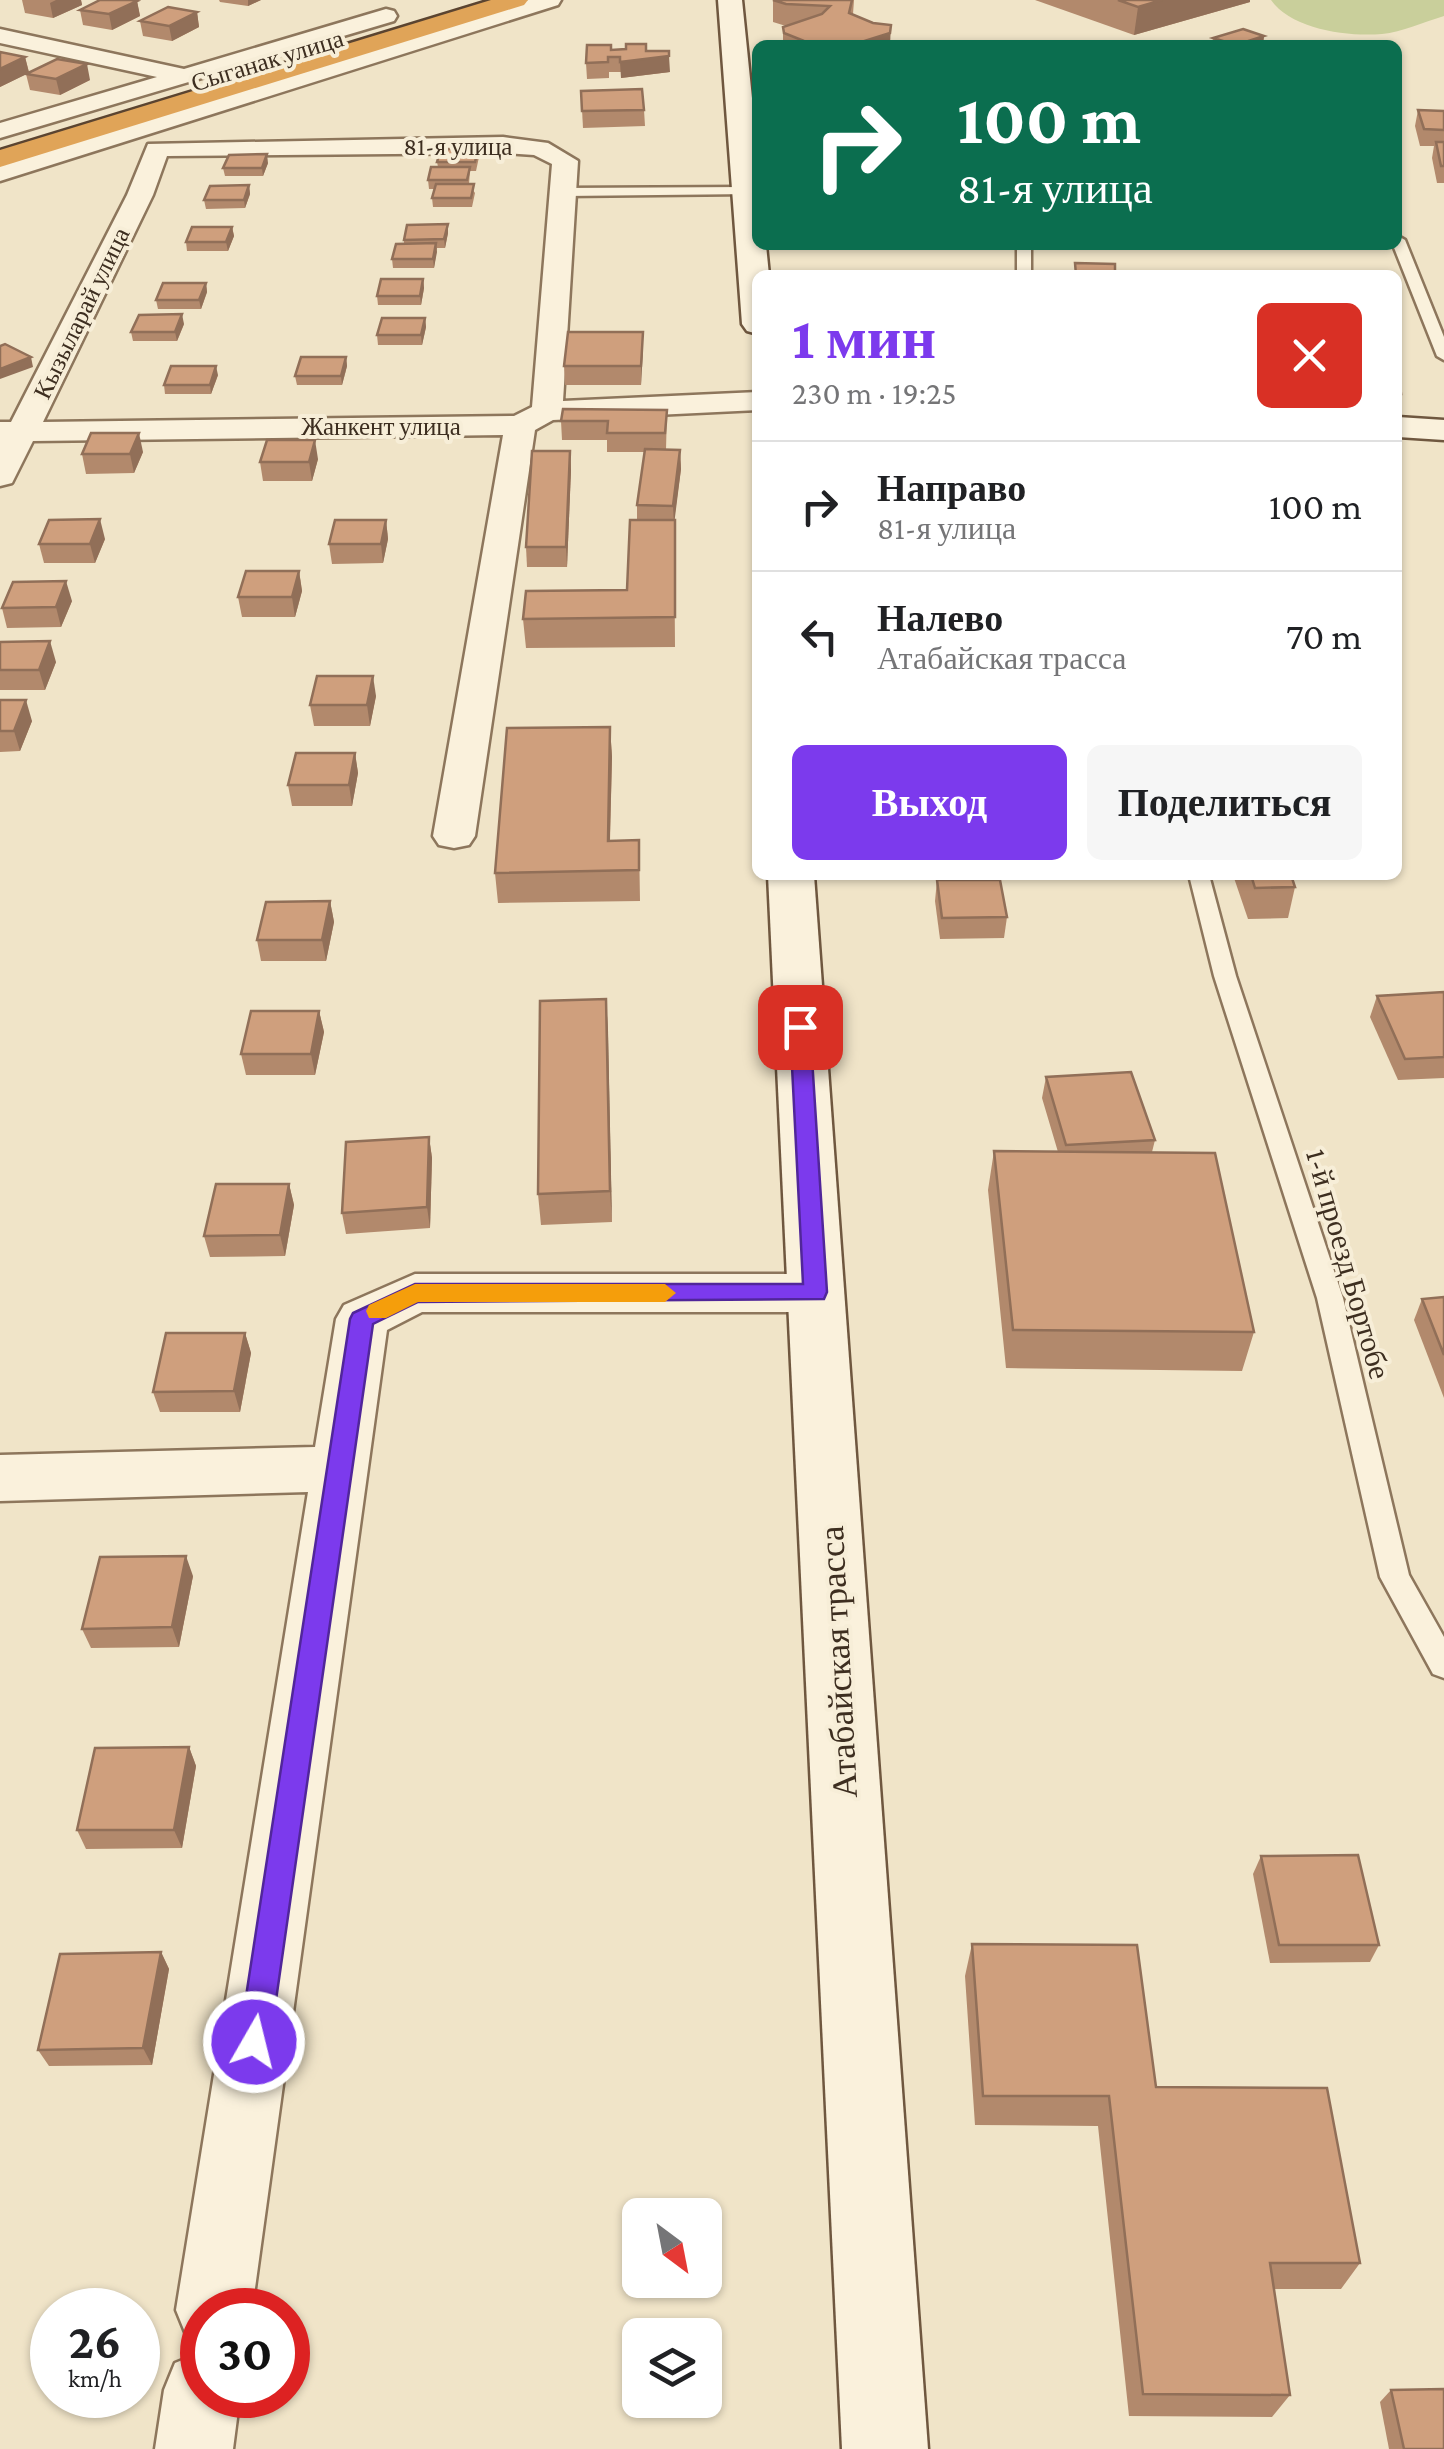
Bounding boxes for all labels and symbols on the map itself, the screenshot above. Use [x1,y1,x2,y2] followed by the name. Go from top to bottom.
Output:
[188,24,347,96] street label: Сыганак улица
[404,133,512,160] street label: 81-я улица
[28,223,135,403] street label: Кызыларай улица
[301,413,461,440] street label: Жанкент улица
[758,985,843,1070] pin
[1300,1145,1397,1383] street label: 1-й проезд Бортобе
[812,1524,865,1799] street label: Атабайская трасса
[202,1990,306,2094] position arrow
[622,2198,722,2298] north arrow
[180,2288,310,2418] speed limit sign: 30

